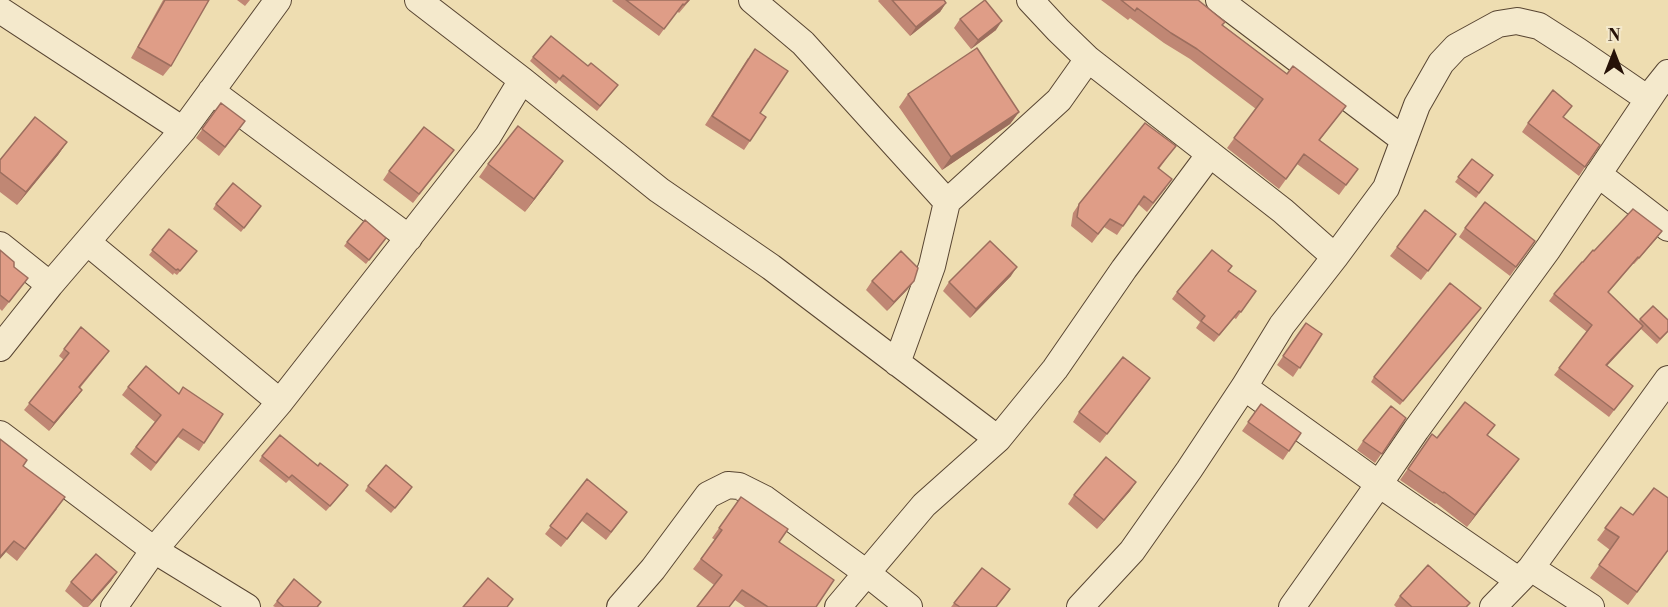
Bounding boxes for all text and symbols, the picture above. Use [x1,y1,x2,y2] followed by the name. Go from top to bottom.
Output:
[1584,24,1644,84] north arrow
[1608,26,1620,46] text: N

